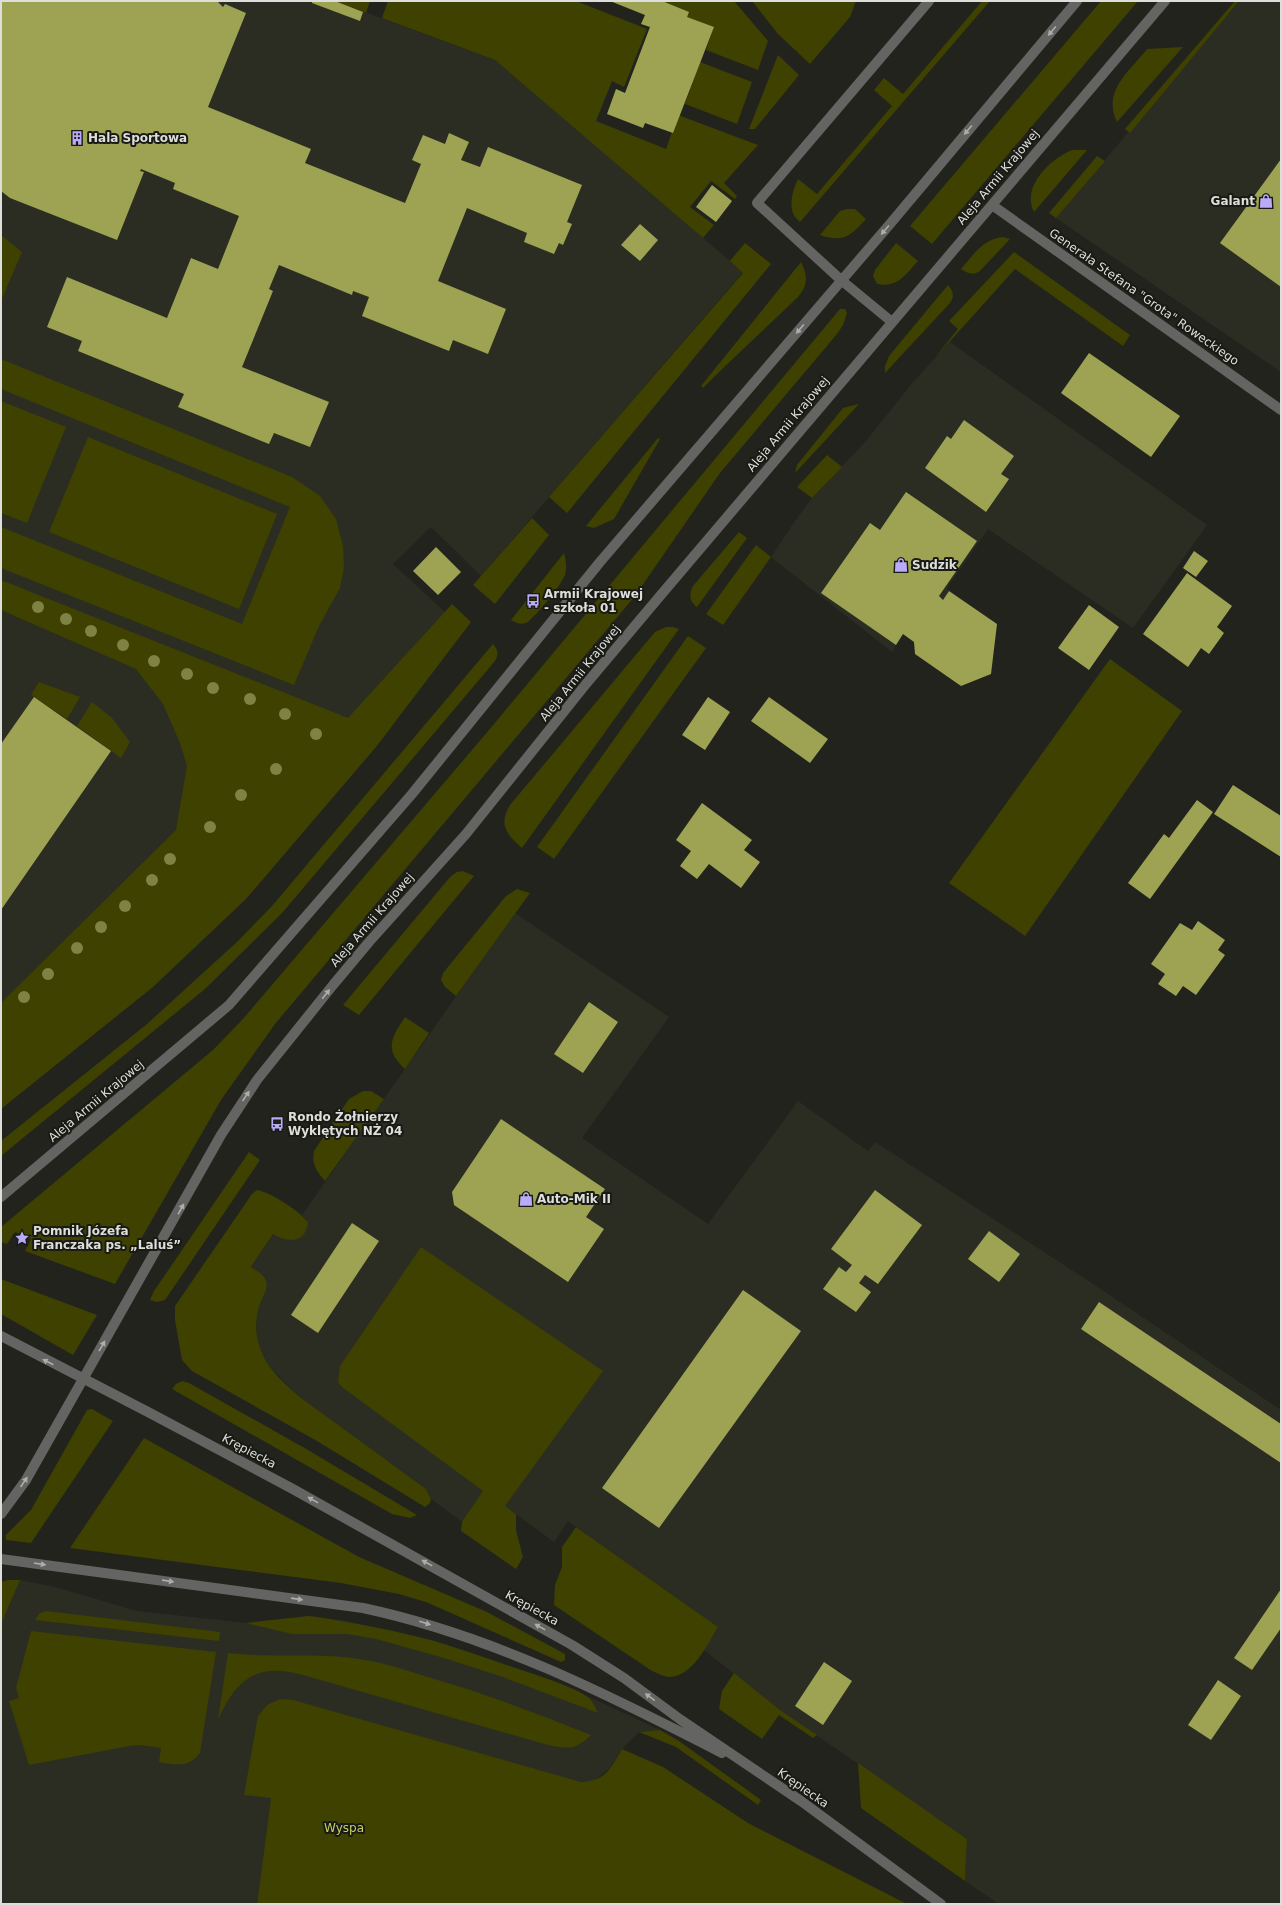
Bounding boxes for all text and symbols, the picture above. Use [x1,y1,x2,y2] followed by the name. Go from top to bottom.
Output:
[1047,25,1056,36] one-way arrow
[963,125,972,135] one-way arrow
[954,127,1042,227] street label: Aleja Armii Krajowej
[69,130,85,146] building icon: Hala Sportowa
[88,131,187,145] place label: Hala Sportowa
[1258,193,1274,209] shop icon: Galant
[1211,194,1255,208] place label: Galant
[880,225,889,235] one-way arrow
[1046,226,1242,368] street label: Generała Stefana "Grota" Roweckiego
[796,323,805,334] one-way arrow
[744,374,832,474] street label: Aleja Armii Krajowej
[893,557,909,573] shop icon: Sudzik
[912,558,958,572] place label: Sudzik
[544,587,643,615] place label: Armii Krajowej - szkoła 01
[525,593,541,609] bus stop icon: Armii Krajowej - szkoła 01
[537,622,623,724] street label: Aleja Armii Krajowej
[327,870,417,970] street label: Aleja Armii Krajowej
[321,988,330,999] one-way arrow
[46,1057,146,1145] street label: Aleja Armii Krajowej
[242,1091,250,1102] one-way arrow
[288,1109,402,1138] place label: Rondo Żołnierzy Wyklętych NŻ 04
[269,1116,285,1132] bus stop icon: Rondo Żołnierzy Wyklętych NŻ 04
[518,1191,534,1207] shop icon: Auto-Mik II
[537,1192,611,1206] place label: Auto-Mik II
[177,1203,184,1214] one-way arrow
[33,1224,181,1252] place label: Pomnik Józefa Franczaka ps. „Laluś”
[14,1230,30,1246] place icon: Pomnik Józefa Franczaka ps. „Laluś”
[99,1340,106,1352] one-way arrow
[42,1358,54,1365] one-way arrow
[220,1431,278,1471] street label: Krępiecka
[20,1477,28,1488] one-way arrow
[307,1497,319,1504] one-way arrow
[421,1560,433,1566] one-way arrow
[34,1561,46,1567] one-way arrow
[162,1578,175,1584] one-way arrow
[503,1588,561,1628] street label: Krępiecka
[291,1596,303,1602] one-way arrow
[419,1620,431,1626] one-way arrow
[534,1624,546,1630] one-way arrow
[644,1693,655,1701] one-way arrow
[775,1765,831,1811] street label: Krępiecka
[324,1821,364,1835] park label: Wyspa

